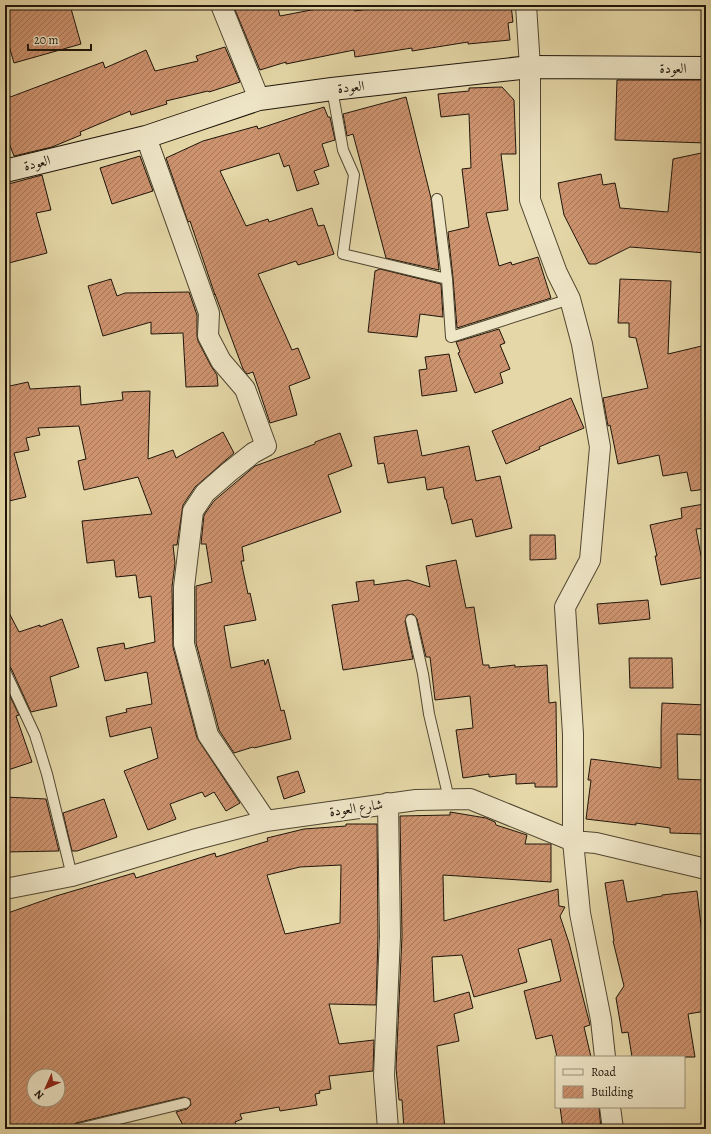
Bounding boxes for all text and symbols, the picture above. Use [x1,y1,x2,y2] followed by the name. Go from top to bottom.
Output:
[28,26,91,52] scale bar
[34,32,58,48] text: 20 m
[660,59,686,78] street label: العودة
[337,76,365,98] street label: العودة
[22,151,52,175] street label: العودة
[328,795,384,823] street label: شارع العودة
[555,1056,685,1108] legend
[591,1064,617,1080] text: Road
[26,1068,66,1108] north arrow
[591,1084,633,1100] text: Building
[31,1087,47,1103] text: N

